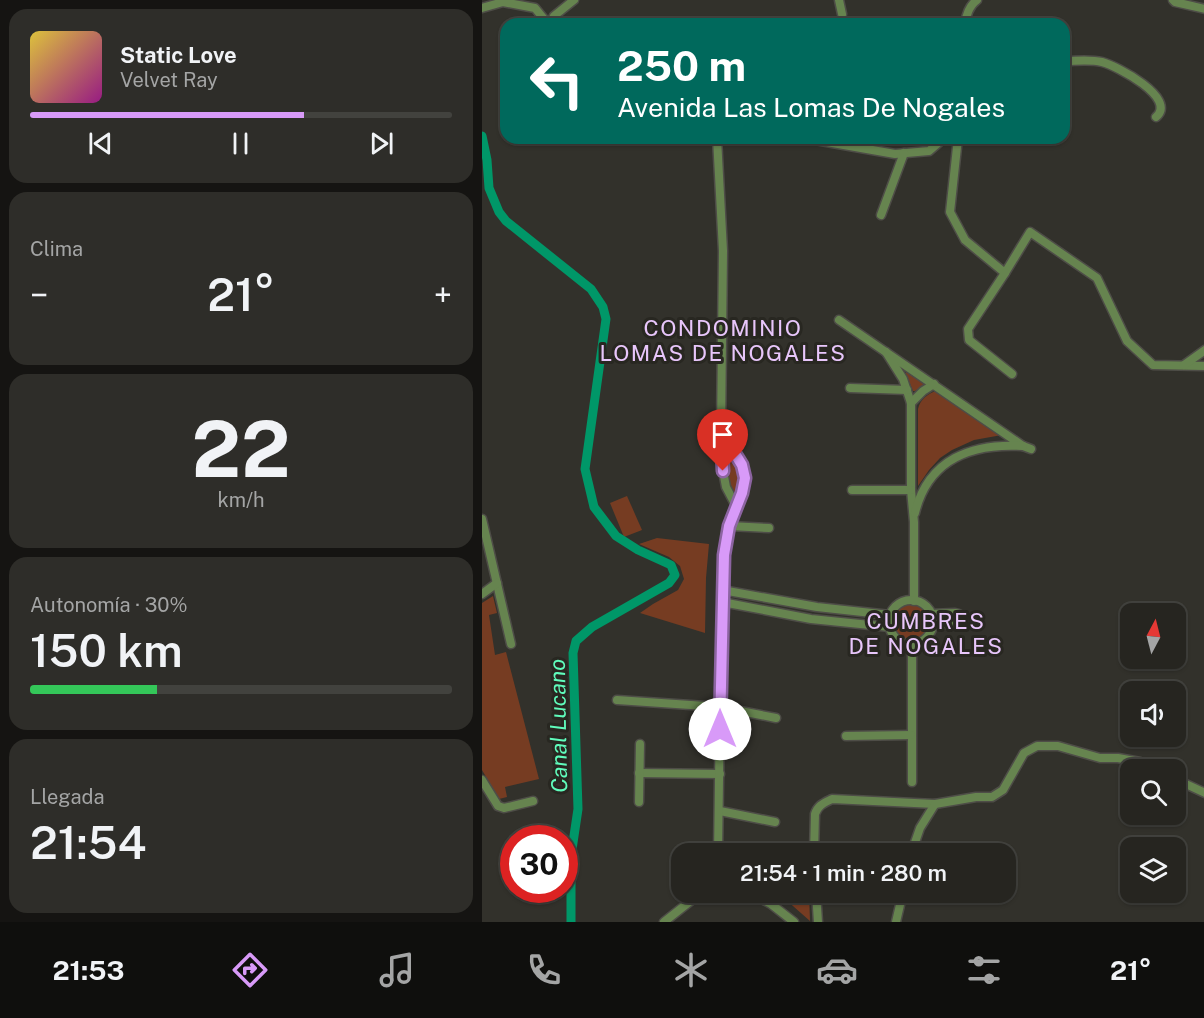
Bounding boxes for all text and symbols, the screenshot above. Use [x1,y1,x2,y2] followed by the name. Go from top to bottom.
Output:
[617,41,746,90] text: 250 m
[120,42,237,68] text: Static Love
[518,42,596,120] icon: left
[120,68,218,92] text: Velvet Ray
[617,91,1005,123] text: Avenida Las Lomas De Nogales
[84,127,117,160] icon: previous
[224,127,257,160] icon: pause
[365,127,398,160] icon: next
[30,237,83,261] text: Clima
[207,268,275,321] text: 21°
[30,276,48,314] text: −
[434,276,452,314] text: +
[599,315,847,366] district label: CONDOMINIO LOMAS DE NOGALES
[191,403,291,495] text: 22
[697,409,748,471] pin
[706,418,739,451] icon: arrive
[217,488,265,512] text: km/h
[30,593,187,617] text: Autonomía · 30%
[1120,603,1186,669] north arrow
[1120,603,1186,903] map controls
[849,608,1003,659] district label: CUMBRES DE NOGALES
[30,624,183,677] text: 150 km
[544,659,572,793] water label: Canal Lucano
[1120,681,1186,747] button: sound
[688,697,752,761] position arrow
[1120,759,1186,825] button: search
[30,785,105,809] text: Llegada
[30,816,146,869] text: 21:54
[500,825,578,903] speed limit sign: 30
[1120,837,1186,903] button: layers
[740,860,947,886] text: 21:54 · 1 min · 280 m
[229,949,271,991] icon: directions
[376,949,418,991] icon: music
[523,949,565,991] icon: phone
[670,949,712,991] icon: climate
[816,949,858,991] icon: car
[963,949,1005,991] icon: filters
[52,954,125,986] text: 21:53
[1110,954,1152,986] text: 21°

